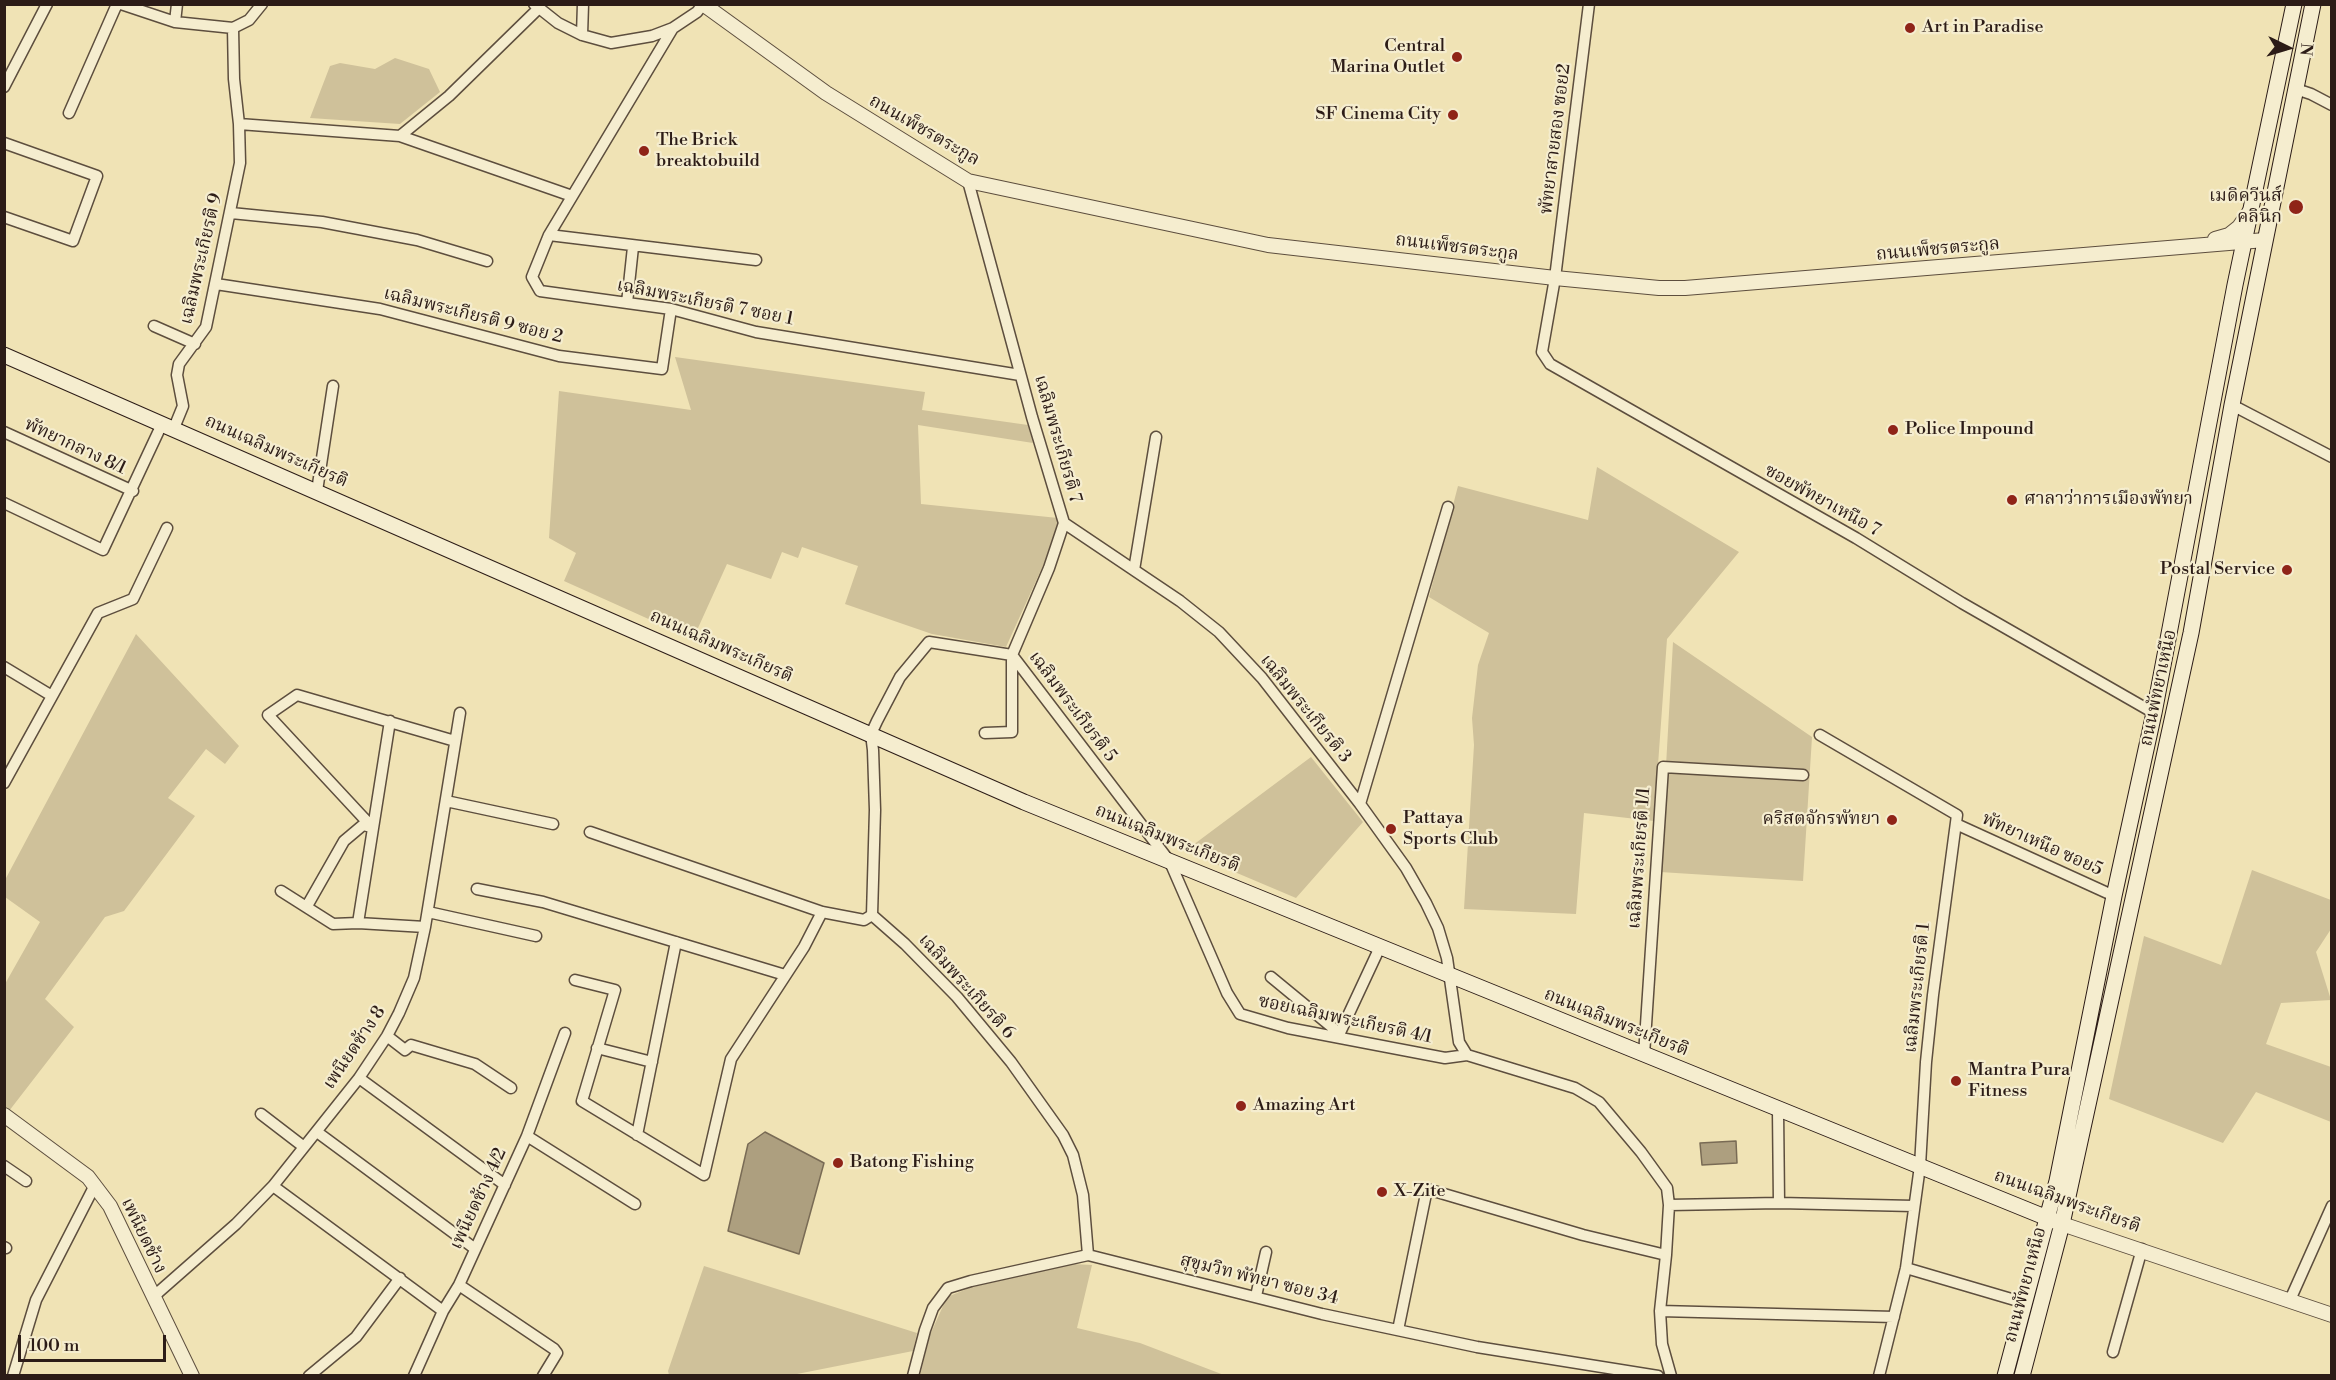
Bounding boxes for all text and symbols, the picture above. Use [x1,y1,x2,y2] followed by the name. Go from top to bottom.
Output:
[1922,17,2044,39] place label: Art in Paradise
[2258,18,2318,78] north arrow
[1903,21,1917,35] marker: Art in Paradise
[1331,36,1445,78] place label: Central Marina Outlet
[2295,42,2316,57] text: N
[1450,50,1464,64] marker: Central Marina Outlet
[1536,62,1576,216] street label: พัทยาสายสอง ซอย2
[865,91,983,171] street label: ถนนเพ็ชรตระกูล
[1315,104,1441,126] place label: SF Cinema City
[1446,108,1460,122] marker: SF Cinema City
[656,130,760,172] place label: The Brick breaktobuild
[637,144,651,158] marker: The Brick breaktobuild
[2209,186,2282,228] place label: เมดิควีนส์ คลินิก
[176,191,228,327] street label: เฉลิมพระเกียรติ 9
[2287,198,2305,216] marker: เมดิควีนส์ คลินิก
[1394,230,1520,266] street label: ถนนเพ็ชรตระกูล
[1875,234,2001,266] street label: ถนนเพ็ชรตระกูล
[615,275,795,331] street label: เฉลิมพระเกียรติ 7 ซอย 1
[381,283,565,349] street label: เฉลิมพระเกียรติ 9 ซอย 2
[1028,372,1086,506] street label: เฉลิมพระเกียรติ 7
[201,411,351,493] street label: ถนนเฉลิมพระเกียรติ
[21,414,129,480] street label: พัทยากลาง 8/1
[1905,419,2034,441] place label: Police Impound
[1886,423,1900,437] marker: Police Impound
[1760,460,1884,542] street label: ซอยพัทยาเหนือ 7
[2024,489,2193,511] place label: ศาลาว่าการเมืองพัทยา
[2005,493,2019,507] marker: ศาลาว่าการเมืองพัทยา
[2160,559,2275,581] place label: Postal Service
[2280,563,2294,577] marker: Postal Service
[646,606,796,688] street label: ถนนเฉลิมพระเกียรติ
[2136,628,2182,748] street label: ถนนพัทยาเหนือ
[1023,647,1121,767] street label: เฉลิมพระเกียรติ 5
[1255,650,1355,768] street label: เฉลิมพระเกียรติ 3
[1624,786,1656,930] street label: เฉลิมพระเกียรติ 1/1
[1091,800,1243,878] street label: ถนนเฉลิมพระเกียรติ
[1403,808,1498,850] place label: Pattaya Sports Club
[1763,809,1880,831] place label: คริสตจักรพัทยา
[1978,809,2106,881] street label: พัทยาเหนือ ซอย5
[1885,813,1899,827] marker: คริสตจักรพัทยา
[1384,822,1398,836] marker: Pattaya Sports Club
[1900,922,1936,1054] street label: เฉลิมพระเกียรติ 1
[913,930,1019,1044] street label: เฉลิมพระเกียรติ 6
[1540,984,1692,1062] street label: ถนนเฉลิมพระเกียรติ
[1256,991,1434,1049] street label: ซอยเฉลิมพระเกียรติ 4/1
[319,1002,391,1094] street label: เพนียดช้าง 8
[1968,1060,2070,1102] place label: Mantra Pura Fitness
[1949,1074,1963,1088] marker: Mantra Pura Fitness
[1253,1095,1356,1117] place label: Amazing Art
[1234,1099,1248,1113] marker: Amazing Art
[446,1145,512,1253] street label: เพนียดช้าง 4/2
[850,1152,974,1174] place label: Batong Fishing
[831,1156,845,1170] marker: Batong Fishing
[1991,1165,2143,1239] street label: ถนนเฉลิมพระเกียรติ
[1394,1181,1445,1203] place label: X-Zite
[1375,1185,1389,1199] marker: X-Zite
[115,1195,171,1277] street label: เพนียดช้าง
[2000,1225,2052,1345] street label: ถนนพัทยาเหนือ
[1178,1250,1340,1310] street label: สุขุมวิท พัทยา ซอย 34
[21,1323,170,1361] scale bar
[29,1334,80,1357] text: 100 m

